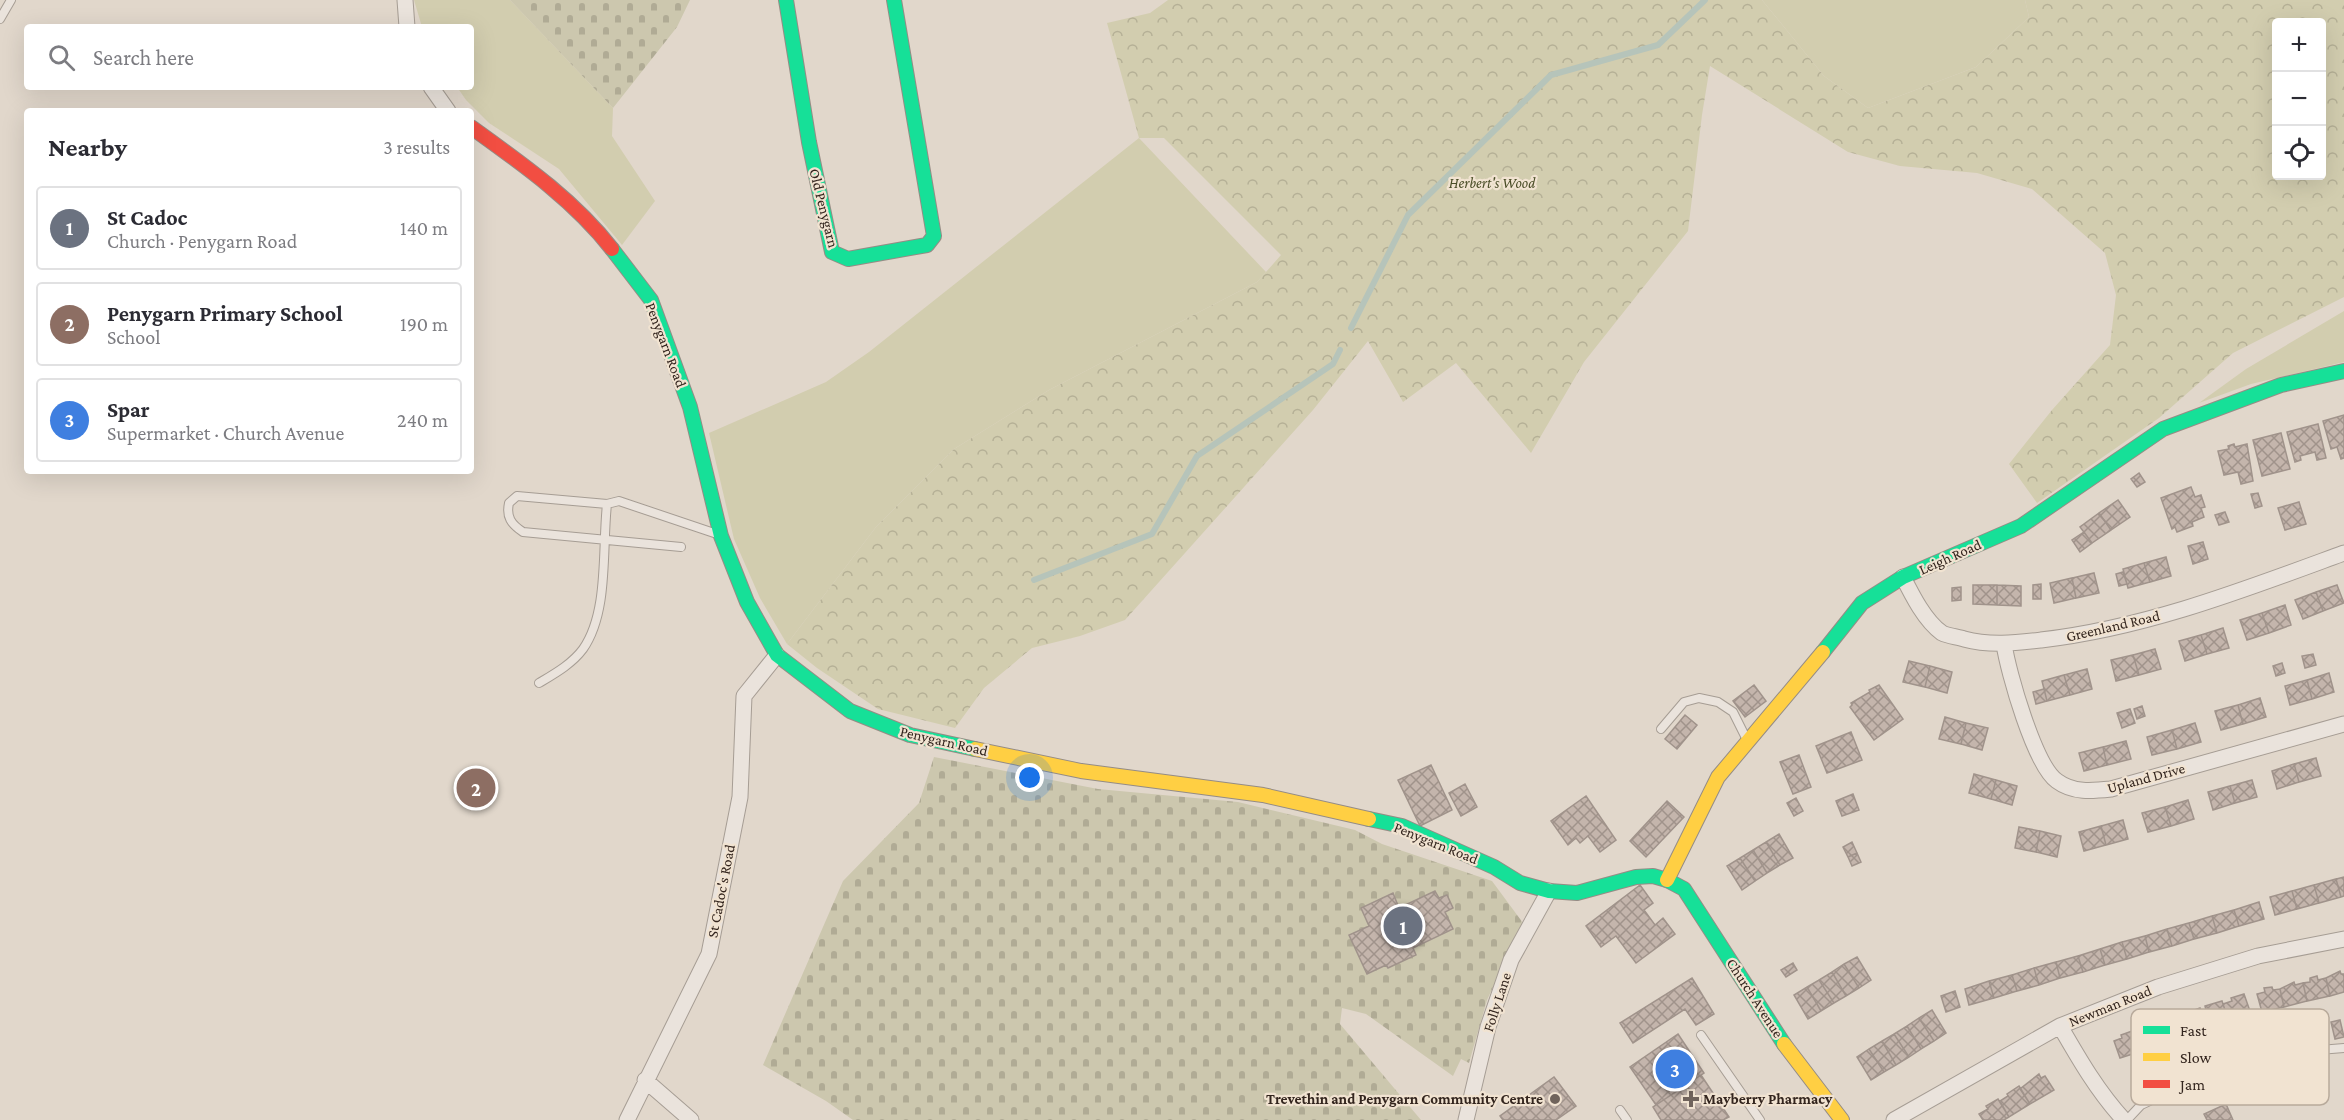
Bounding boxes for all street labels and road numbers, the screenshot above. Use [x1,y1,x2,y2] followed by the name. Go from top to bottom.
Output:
[805,167,842,249] street label: Old Penygarn
[642,300,690,390] street label: Penygarn Road
[1916,536,1984,579] street label: Leigh Road
[2065,607,2162,645] street label: Greenland Road
[898,723,989,760] street label: Penygarn Road
[2105,760,2187,797] street label: Upland Drive
[1391,819,1481,868] street label: Penygarn Road
[704,843,738,939] street label: St Cadoc's Road
[1723,955,1787,1041] street label: Church Avenue
[1480,970,1515,1034] street label: Folly Lane
[2066,982,2154,1030] street label: Newman Road

